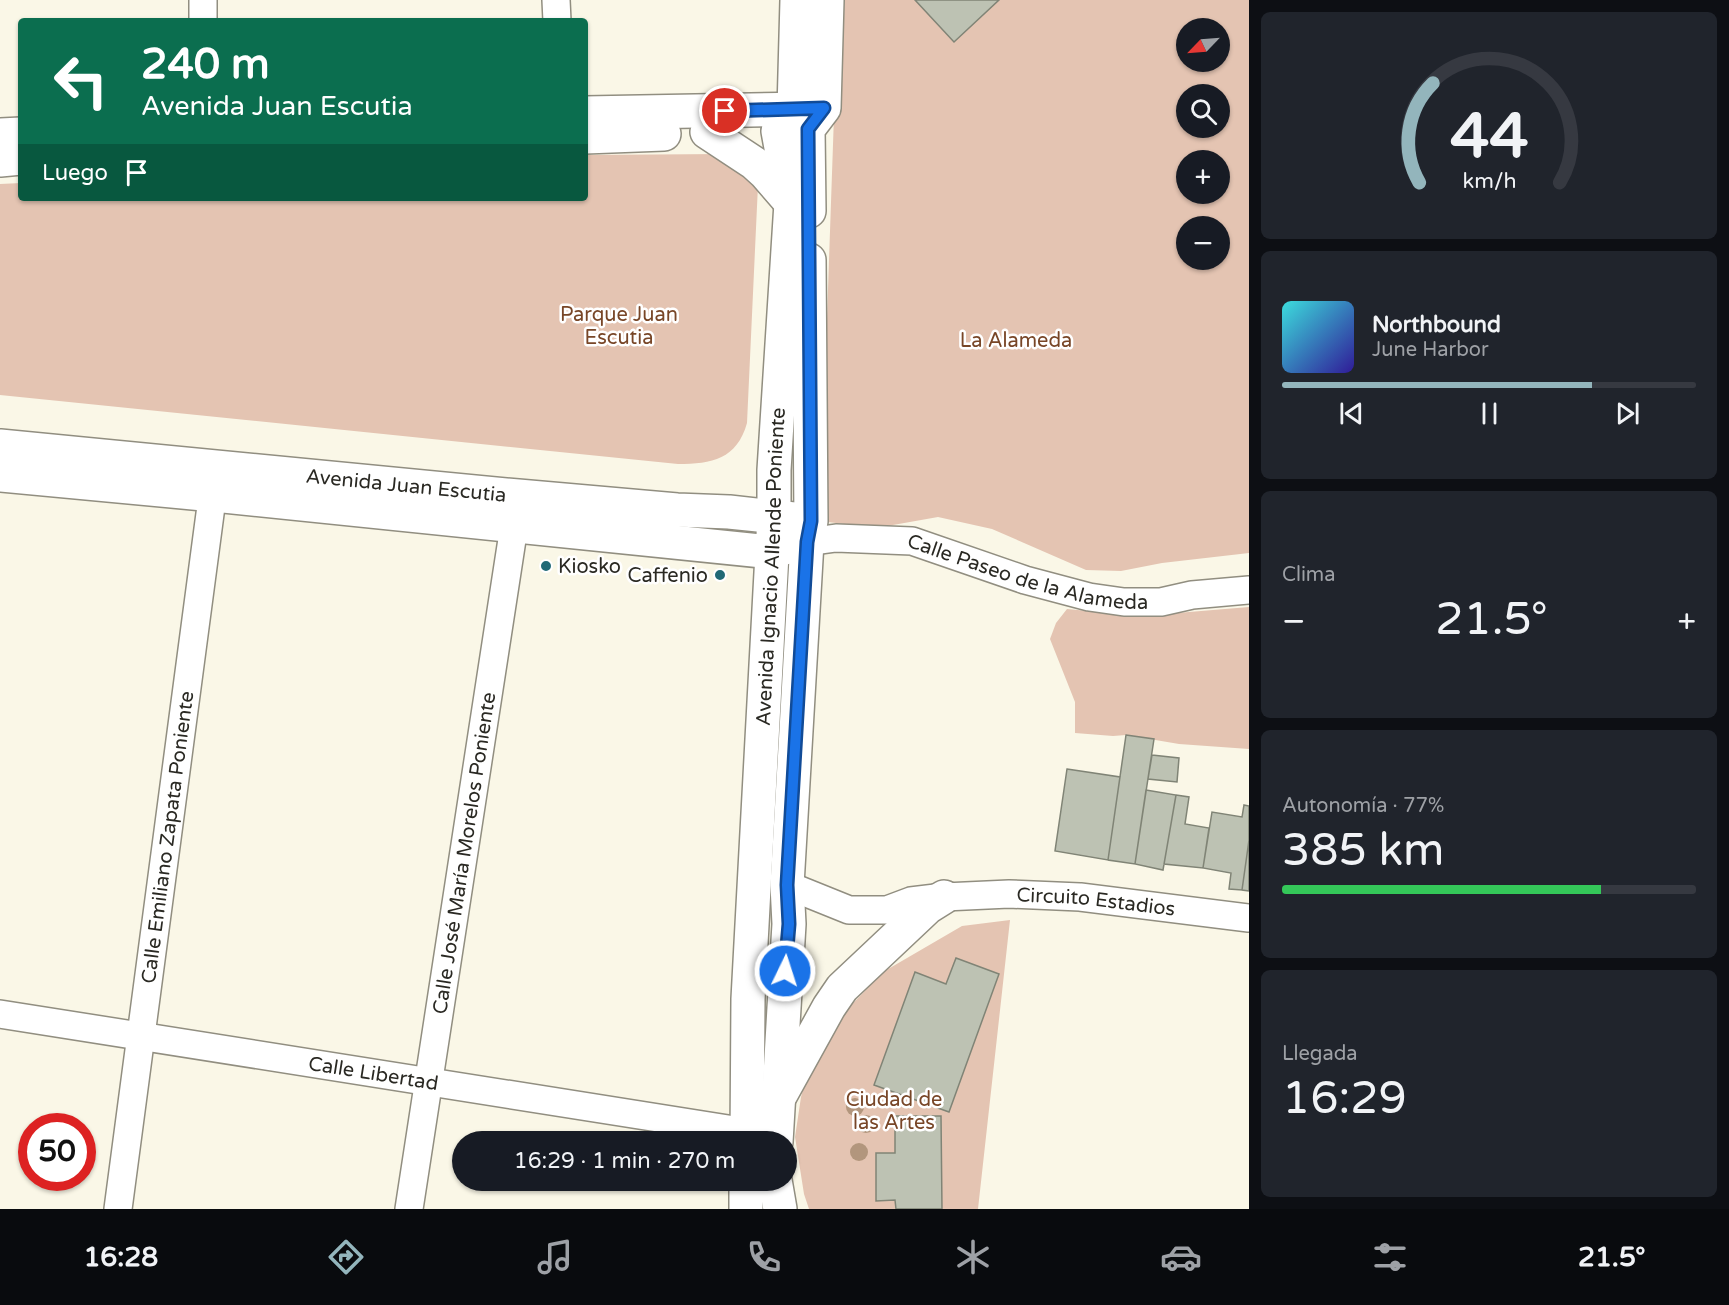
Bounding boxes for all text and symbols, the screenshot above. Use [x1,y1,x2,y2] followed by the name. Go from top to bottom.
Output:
[1176,18,1230,72] north arrow
[1176,18,1230,270] map controls
[141,39,270,90] text: 240 m
[42,42,120,120] icon: left
[1176,84,1230,138] button: search
[699,85,750,136] pin
[141,90,413,123] text: Avenida Juan Escutia
[708,94,741,127] icon: arrive
[1450,100,1528,175] text: 44
[1176,150,1230,204] button: +
[120,156,153,189] icon: arrive
[42,160,108,186] text: Luego
[1462,168,1516,194] text: km/h
[1176,216,1230,270] button: −
[560,303,678,350] park label: Parque Juan Escutia
[1372,312,1501,338] text: Northbound
[960,329,1072,353] park label: La Alameda
[1372,338,1489,362] text: June Harbor
[1335,397,1368,430] icon: previous
[1473,397,1506,430] icon: pause
[1611,397,1644,430] icon: next
[752,407,791,727] street label: Avenida Ignacio Allende Poniente
[305,465,507,508] street label: Avenida Juan Escutia
[904,529,1148,615] street label: Calle Paseo de la Alameda
[558,555,621,579] place label: Kiosko
[539,559,553,573] marker: Kiosko
[1282,563,1335,587] text: Clima
[628,564,708,588] place label: Caffenio
[713,568,727,582] marker: Caffenio
[1435,593,1548,647] text: 21.5°
[1282,602,1306,641] text: −
[1677,602,1696,641] text: +
[137,690,199,985] street label: Calle Emiliano Zapata Poniente
[428,691,501,1016] street label: Calle José María Morelos Poniente
[1282,794,1444,818] text: Autonomía · 77%
[1282,824,1444,878] text: 385 km
[1016,883,1176,922] street label: Circuito Estadios
[753,939,817,1003] position arrow
[1282,1042,1358,1066] text: Llegada
[306,1052,440,1096] street label: Calle Libertad
[1282,1072,1407,1126] text: 16:29
[846,1088,942,1135] park label: Ciudad de las Artes
[18,1113,96,1191] speed limit sign: 50
[514,1148,735,1174] text: 16:29 · 1 min · 270 m
[325,1236,367,1278] icon: directions
[534,1236,576,1278] icon: music
[743,1236,785,1278] icon: phone
[952,1236,994,1278] icon: climate
[1160,1236,1202,1278] icon: car
[1369,1236,1411,1278] icon: filters
[83,1241,158,1274] text: 16:28
[1578,1241,1646,1274] text: 21.5°

